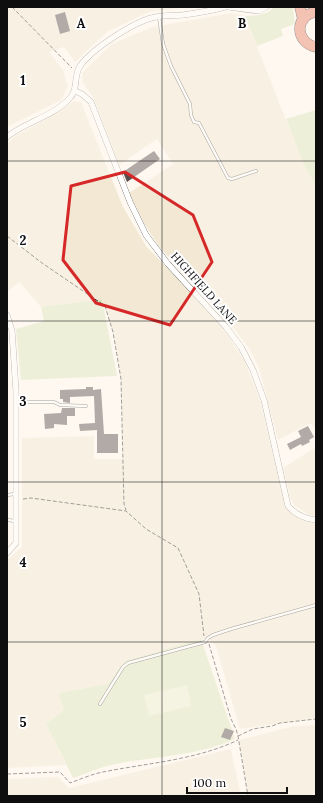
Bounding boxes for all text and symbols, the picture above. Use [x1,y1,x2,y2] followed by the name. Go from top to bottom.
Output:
[77,15,86,32] text: A
[238,15,247,32] text: B
[20,72,26,89] text: 1
[20,232,27,249] text: 2
[168,249,240,327] street label: HIGHFIELD LANE
[19,393,27,410] text: 3
[19,554,27,571] text: 4
[19,714,27,731] text: 5
[187,769,287,795] scale bar
[193,775,226,790] text: 100 m

